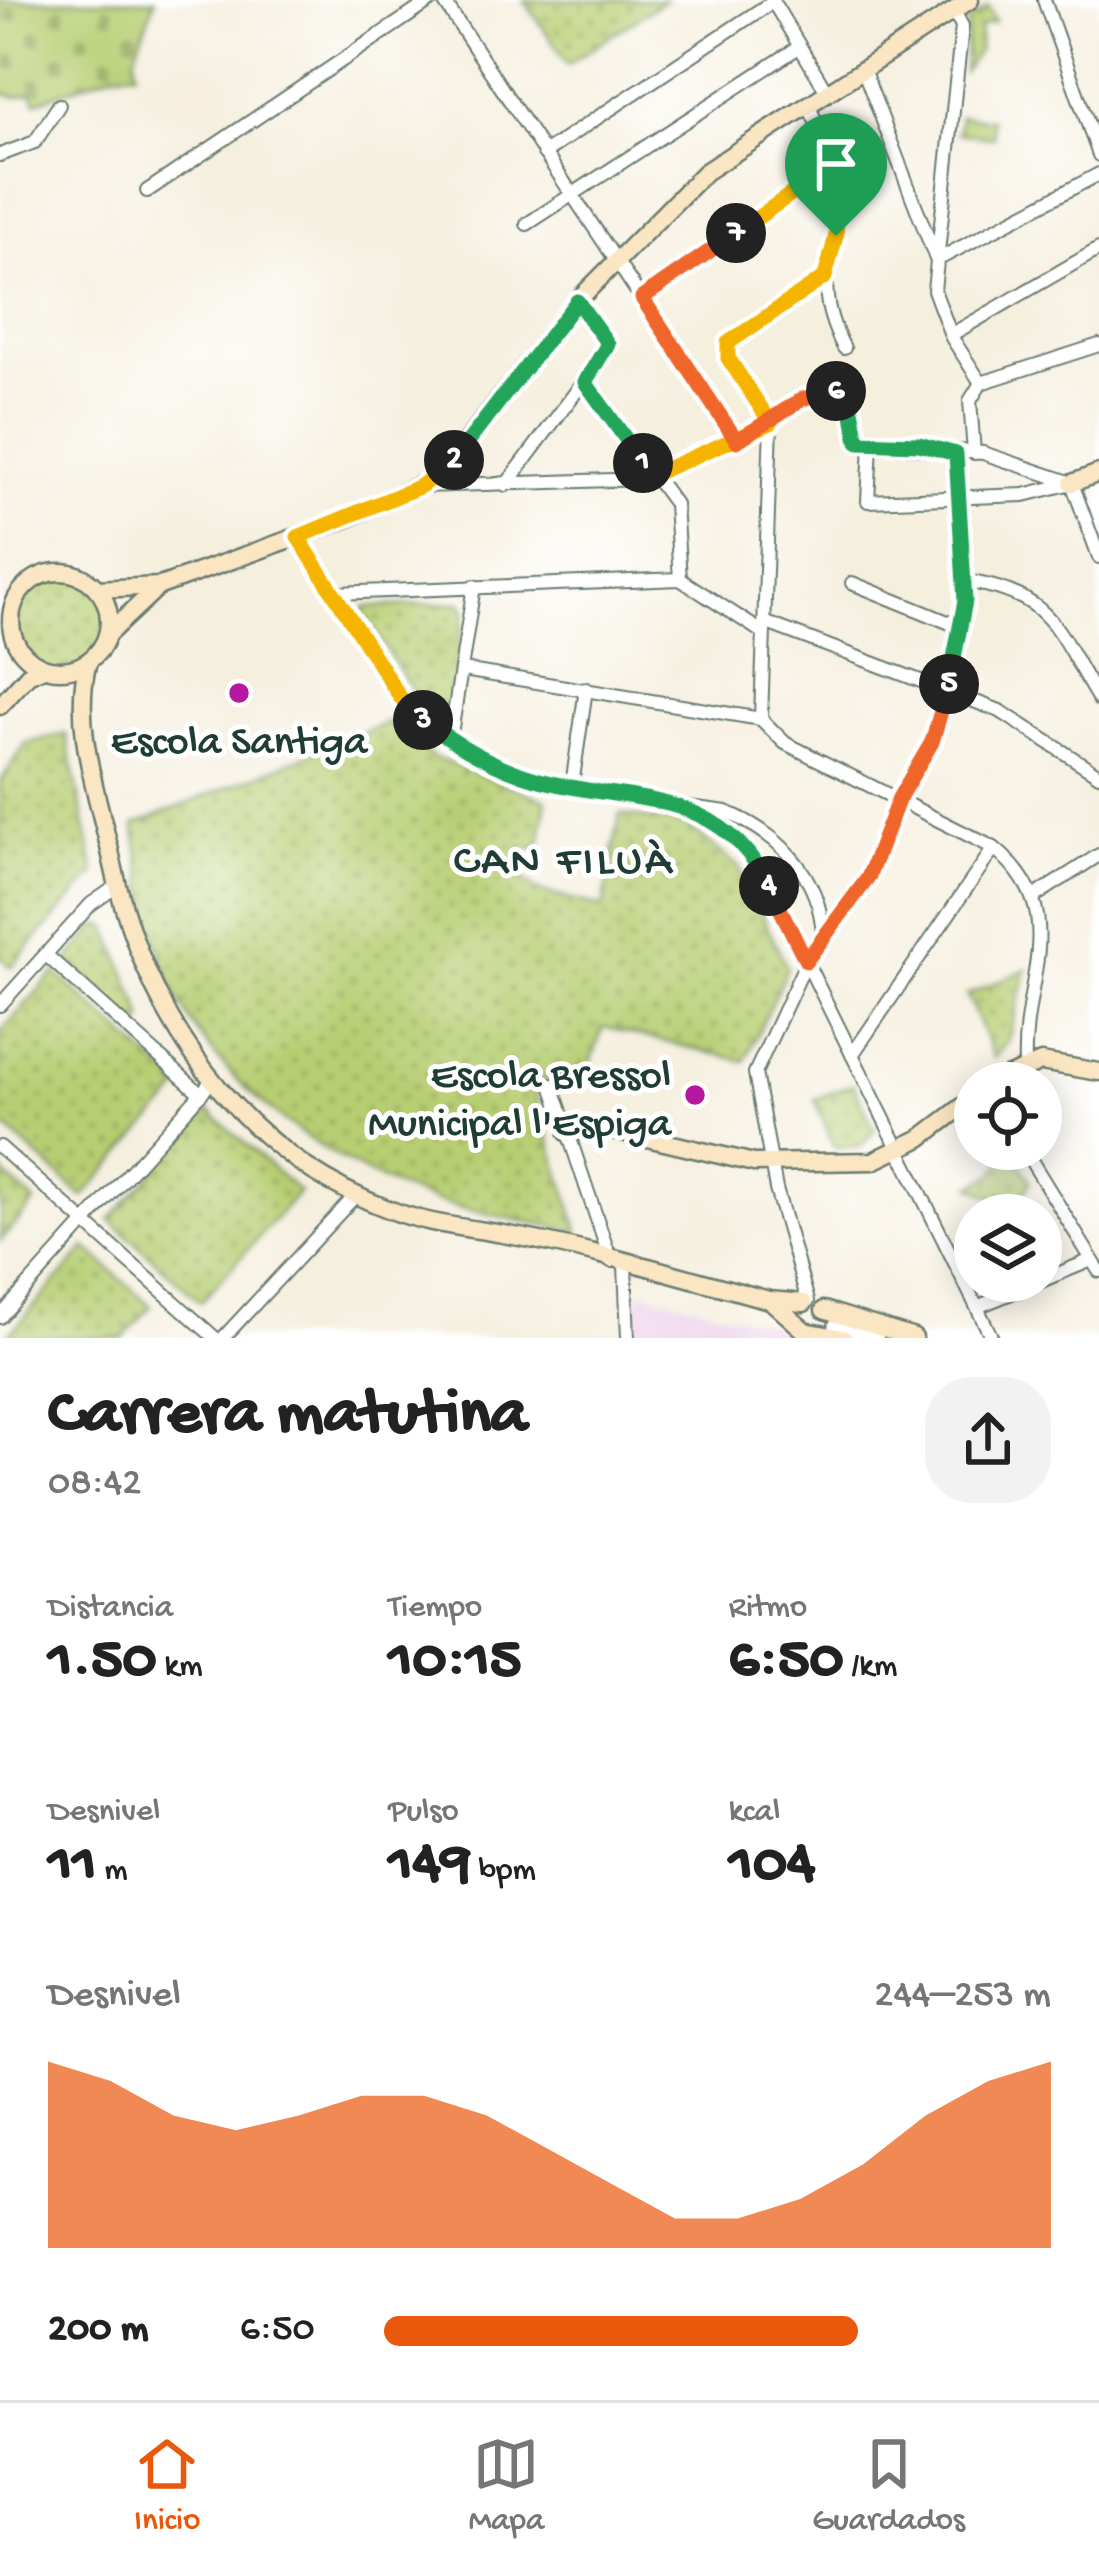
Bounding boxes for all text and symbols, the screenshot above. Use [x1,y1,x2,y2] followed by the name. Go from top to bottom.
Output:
[785,113,887,236] pin
[803,131,869,197] icon: arrive
[706,203,766,263] pin: 7
[727,214,745,252] text: 7
[806,361,866,421] pin: 6
[828,372,844,410] text: 6
[424,430,484,490] pin: 2
[613,433,673,493] pin: 1
[446,441,462,479] text: 2
[636,444,650,482] text: 1
[919,654,979,714] pin: 5
[940,665,958,703] text: 5
[226,680,252,706] marker: Escola Santiga
[393,690,453,750] pin: 3
[414,701,432,739] text: 3
[111,720,369,769] place label: Escola Santiga
[454,837,674,890] district label: CAN FILUÀ
[739,856,799,916] pin: 4
[761,867,777,905] text: 4
[368,1054,673,1151] place label: Escola Bressol Municipal l'Espiga
[954,1062,1062,1302] map controls
[954,1062,1062,1170] button: locate
[682,1082,708,1108] marker: Escola Bressol Municipal l'Espiga
[954,1194,1062,1302] button: layers
[925,1377,1051,1503] button: share
[48,1378,528,1456] text: Carrera matutina
[48,1462,141,1508] text: 08:42
[48,1590,173,1628] text: Distancia
[388,1590,482,1628] text: Tiempo
[729,1590,807,1628] text: Ritmo
[48,1628,157,1698] text: 1.50
[388,1628,521,1698] text: 10:15
[729,1628,844,1698] text: 6:50
[157,1649,203,1687] text: km
[844,1649,897,1687] text: /km
[48,1794,160,1832] text: Desnivel
[388,1794,459,1832] text: Pulso
[729,1794,780,1832] text: kcal
[48,1832,96,1902] text: 11
[388,1832,471,1902] text: 149
[729,1832,815,1902] text: 104
[96,1853,128,1891] text: m
[471,1853,536,1891] text: bpm
[48,1974,181,2020] text: Desnivel
[874,1974,1051,2020] text: 244–253 m
[48,2308,148,2354] text: 200 m
[240,2308,315,2354] text: 6:50
[134,2431,200,2541] tab: Inicio
[468,2431,544,2541] tab: Mapa
[812,2431,965,2541] tab: Guardados

